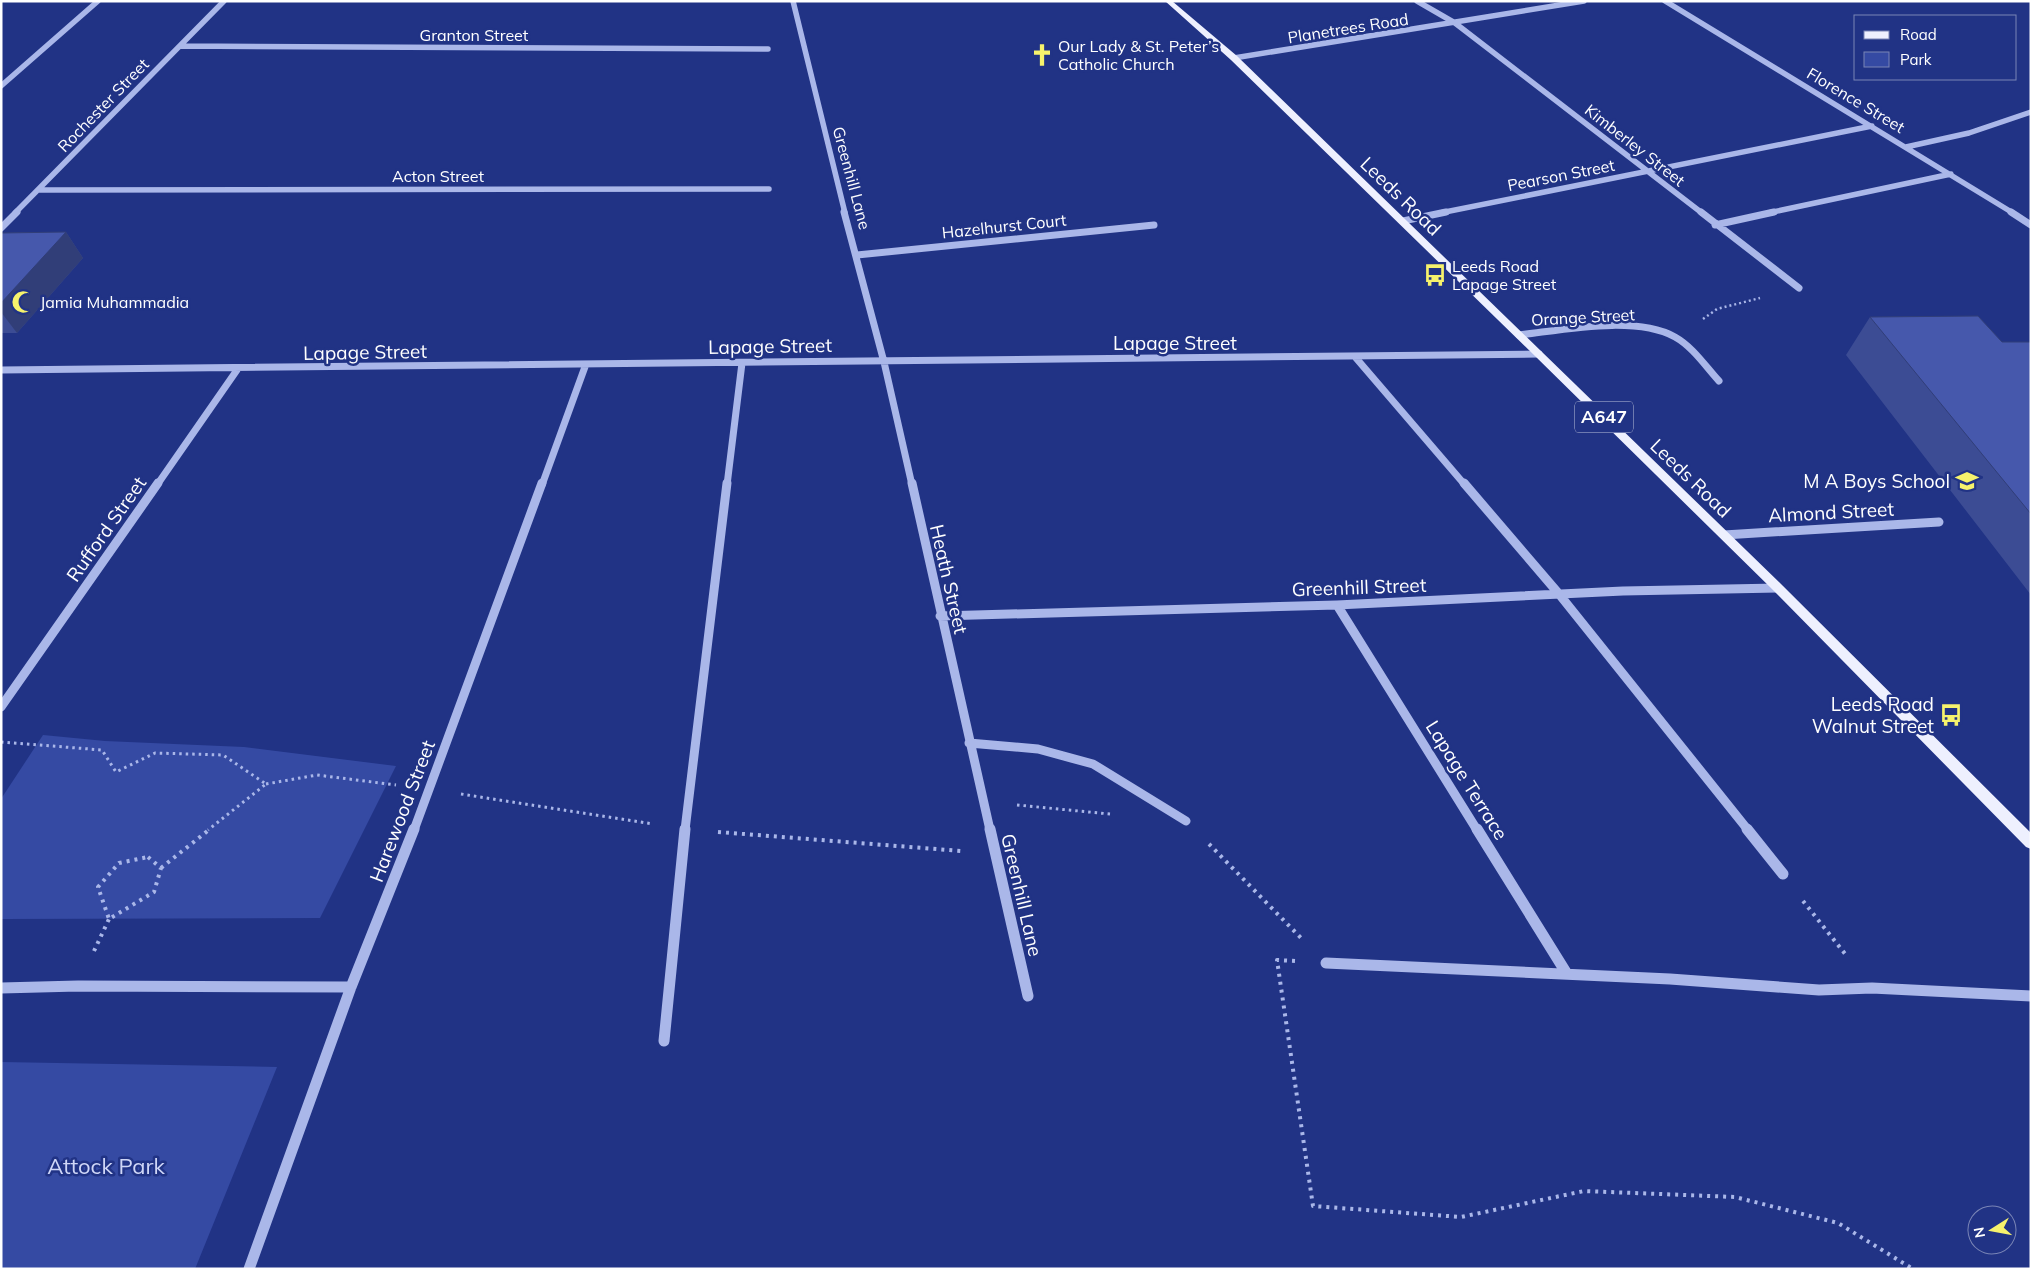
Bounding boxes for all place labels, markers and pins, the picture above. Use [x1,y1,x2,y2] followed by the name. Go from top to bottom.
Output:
[1058,36,1219,74] place label: Our Lady & St. Peter’s Catholic Church
[1029,42,1055,68] church icon: Our Lady & St. Peter’s Catholic Church
[1452,256,1557,294] place label: Leeds Road Lapage Street
[1422,262,1448,288] bus stop icon: Leeds Road Lapage Street
[10,289,36,315] mosque icon: Jamia Muhammadia
[40,292,189,312] place label: Jamia Muhammadia
[1954,468,1980,494] school or university icon: M A Boys School
[1803,469,1950,493] place label: M A Boys School
[1812,692,1934,738] place label: Leeds Road Walnut Street
[1938,702,1964,728] bus stop icon: Leeds Road Walnut Street

